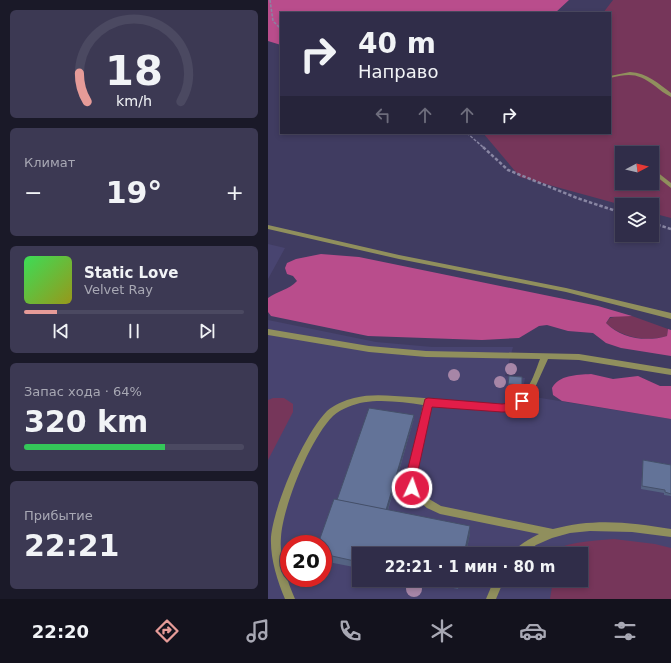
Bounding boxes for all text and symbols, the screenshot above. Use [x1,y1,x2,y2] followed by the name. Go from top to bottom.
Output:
[358,27,436,60] text: 40 m
[292,28,344,80] icon: right
[105,46,163,95] text: 18
[358,61,438,82] text: Направо
[116,92,152,108] text: km/h
[372,104,394,126] icon: left
[414,104,436,126] icon: ahead
[456,104,478,126] icon: ahead
[498,104,520,126] icon: right
[615,146,659,190] north arrow
[615,146,659,242] map controls
[24,155,75,170] text: Климат
[106,175,162,210] text: 19°
[24,180,42,205] text: −
[226,180,244,205] text: +
[615,198,659,242] button: layers
[84,264,178,282] text: Static Love
[84,282,153,297] text: Velvet Ray
[50,320,72,342] icon: previous
[123,320,145,342] icon: pause
[196,320,218,342] icon: next
[24,384,142,399] text: Запас хода · 64%
[505,384,539,418] pin
[511,390,533,412] icon: arrive
[24,404,148,439] text: 320 km
[391,467,433,509] position arrow
[24,508,93,523] text: Прибытие
[24,528,120,563] text: 22:21
[280,535,332,587] speed limit sign: 20
[385,558,555,576] text: 22:21 · 1 мин · 80 m
[153,617,181,645] icon: directions
[244,617,272,645] icon: music
[336,617,364,645] icon: phone
[428,617,456,645] icon: climate
[519,617,547,645] icon: car
[611,617,639,645] icon: filters
[32,621,89,642] text: 22:20

